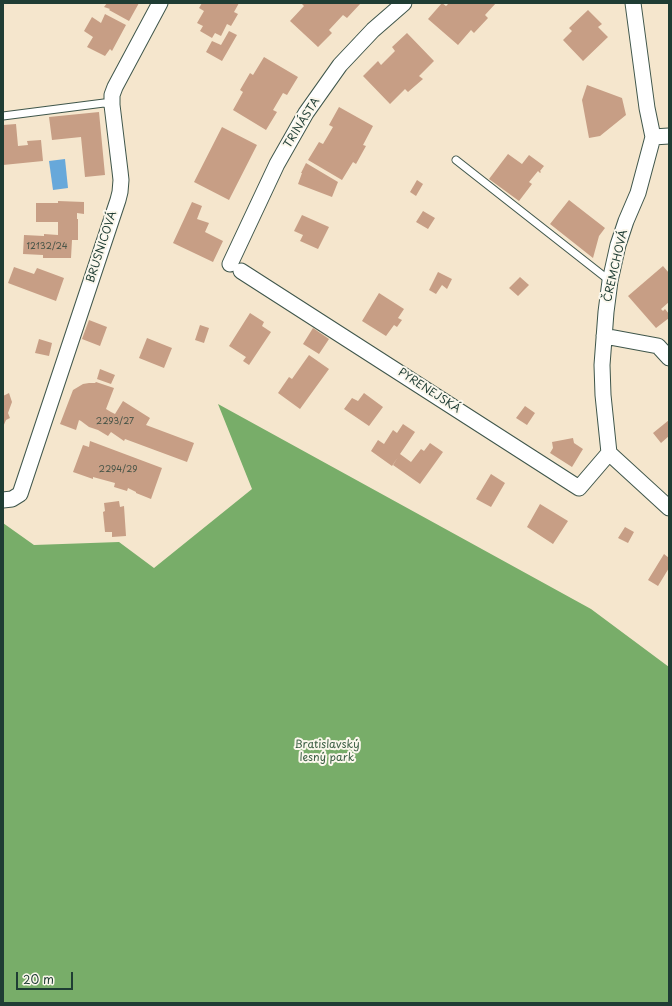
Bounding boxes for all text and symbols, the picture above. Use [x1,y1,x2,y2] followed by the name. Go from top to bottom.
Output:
[281,95,323,151] street label: TRINÁSTA
[84,210,120,284] street label: BRUSNICOVÁ
[601,229,631,303] street label: ČREMCHOVÁ
[26,242,68,252] house number: 12132/24
[395,366,463,416] street label: PYRENEJSKÁ
[96,417,134,427] house number: 2293/27
[99,465,137,475] house number: 2294/29
[294,738,360,764] park label: Bratislavský lesný park
[18,964,75,990] scale bar
[23,970,54,988] text: 20 m

